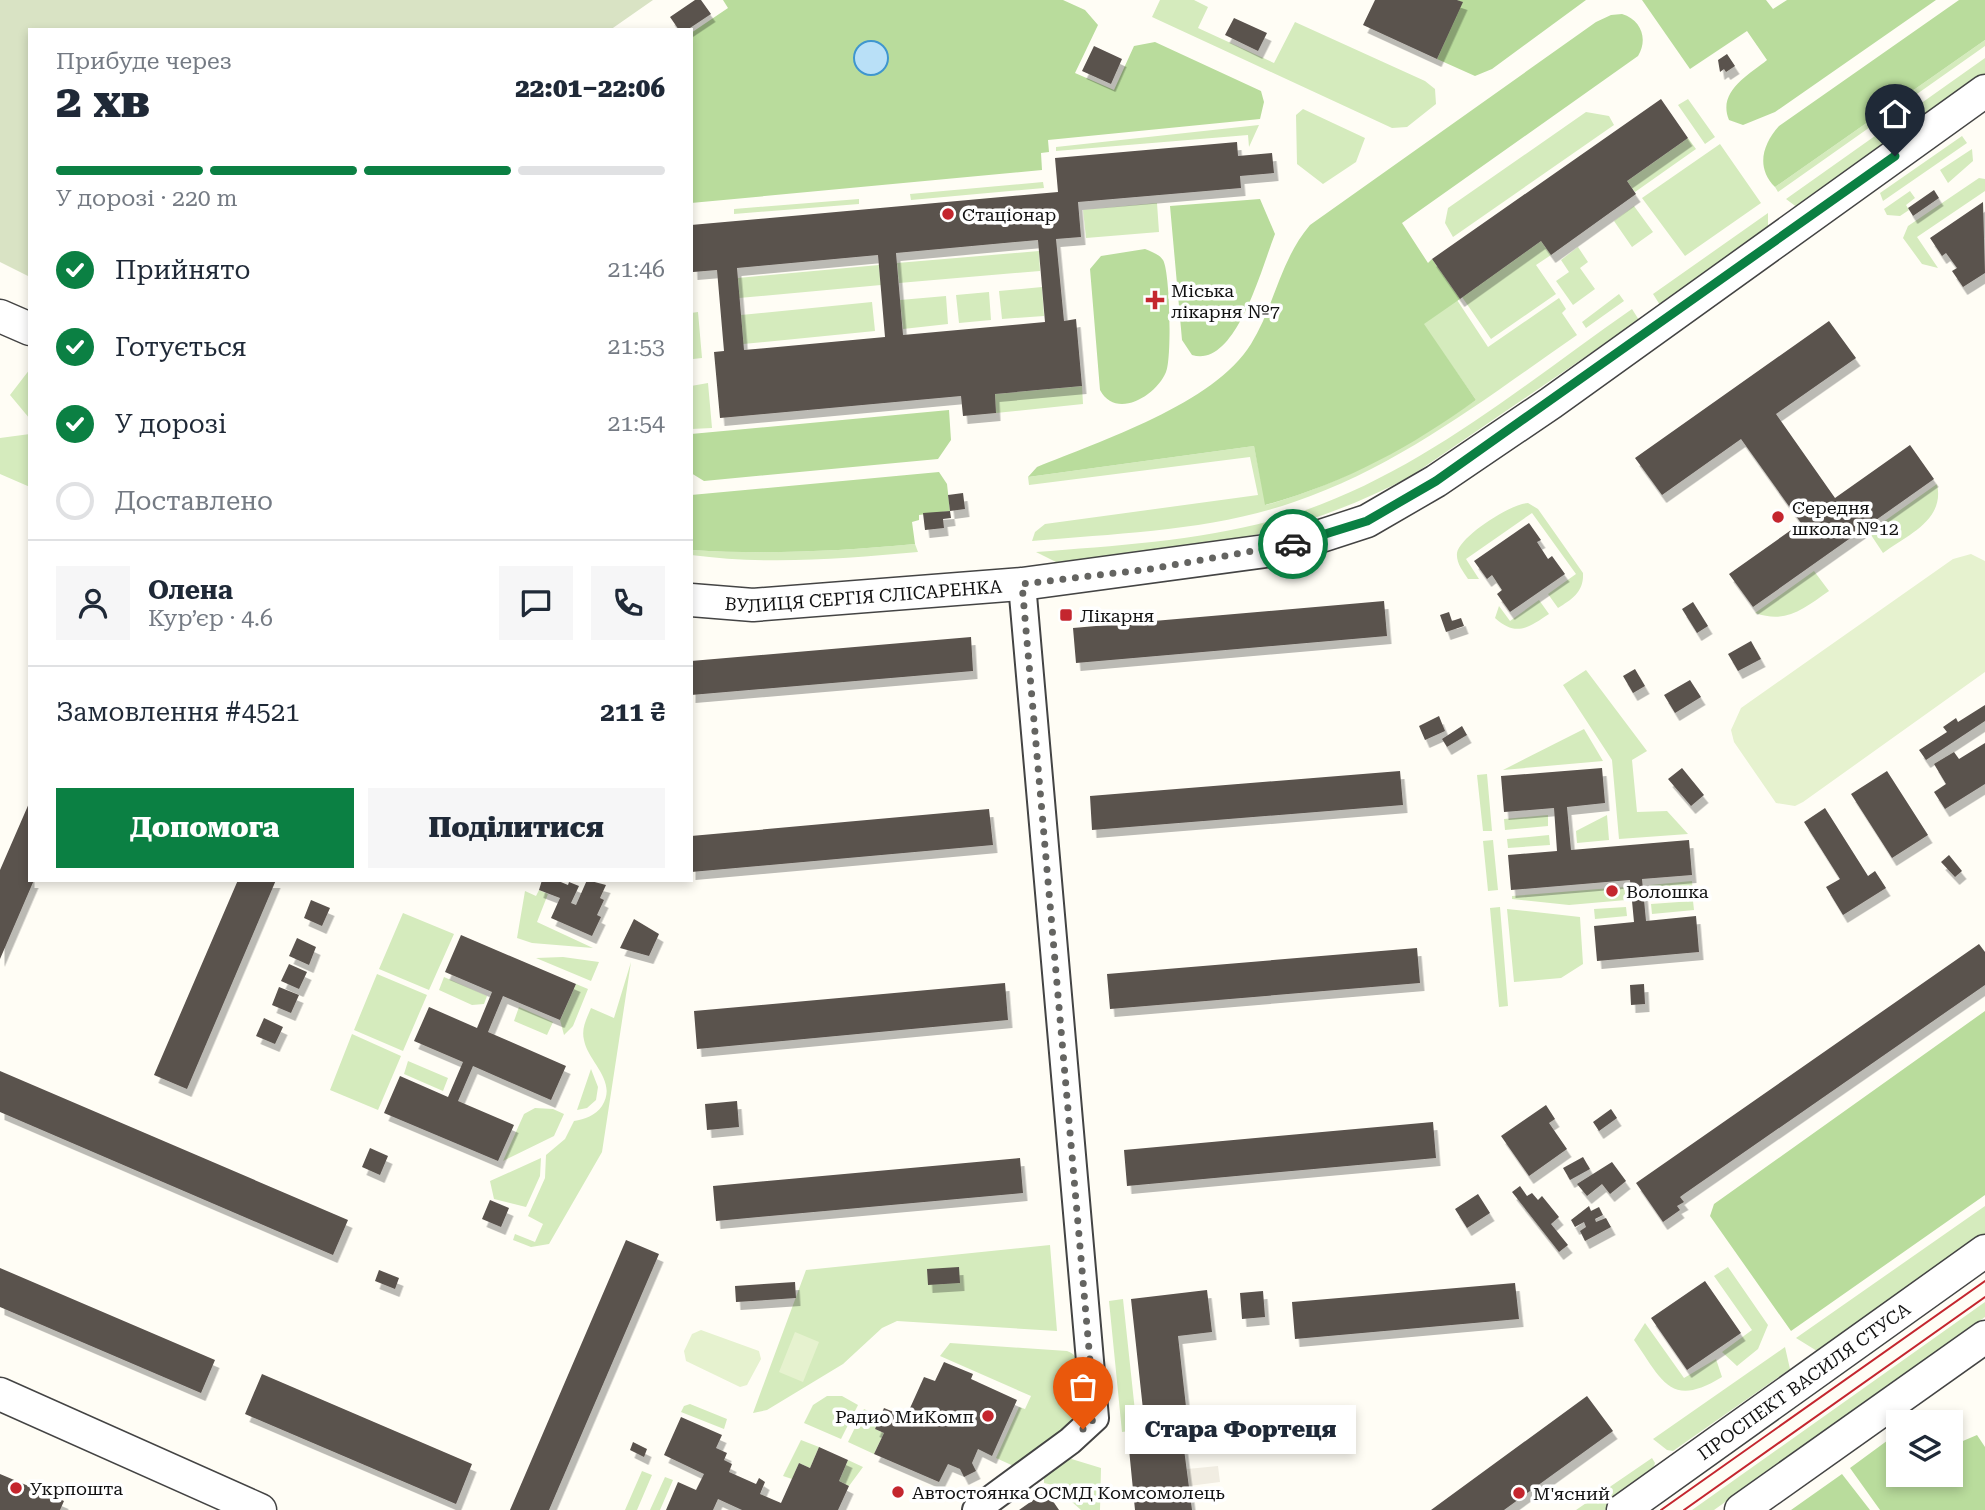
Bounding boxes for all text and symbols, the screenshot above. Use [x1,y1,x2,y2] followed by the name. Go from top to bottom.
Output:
[56,48,232,75] text: Прибуде через
[515,73,665,103] text: 22:01–22:06
[56,74,150,128] text: 2 хв
[1865,84,1925,156] pin
[1876,95,1914,133] icon: home
[56,185,238,212] text: У дорозі · 220 m
[962,204,1056,225] place label: Стаціонар
[940,206,956,222] marker: Стаціонар
[56,251,94,289] icon: check
[115,255,250,285] text: Прийнято
[608,256,665,283] text: 21:46
[1171,280,1280,322] place label: Міська лікарня №7
[1145,290,1165,310] marker: Міська лікарня №7
[56,328,94,366] icon: check
[115,332,247,362] text: Готується
[608,333,665,360] text: 21:53
[56,405,94,443] icon: check
[115,409,227,439] text: У дорозі
[608,410,665,437] text: 21:54
[115,486,273,516] text: Доставлено
[1792,497,1899,539] place label: Середня школа №12
[1258,509,1328,579] courier
[1770,509,1786,525] marker: Середня школа №12
[1274,525,1312,563] icon: car
[56,566,130,640] button: person
[499,566,573,640] button: chat
[591,566,665,640] button: phone
[148,575,233,605] text: Олена
[724,575,1003,616] street label: ВУЛИЦЯ СЕРГІЯ СЛІСАРЕНКА
[148,605,273,632] text: Кур’єр · 4.6
[1080,605,1154,626] place label: Лікарня
[1058,607,1074,623] marker: Лікарня
[56,697,300,727] text: Замовлення #4521
[600,697,665,727] text: 211 ₴
[56,788,354,868] button: Допомога
[368,788,665,868] button: Поділитися
[1626,881,1709,902] place label: Волошка
[1604,883,1620,899] marker: Волошка
[1693,1298,1914,1464] street label: ПРОСПЕКТ ВАСИЛЯ СТУСА
[1053,1357,1113,1429] pin
[1064,1368,1102,1406] icon: bag
[1125,1404,1356,1454] callout: Стара Фортеця
[835,1406,974,1427] place label: Радио МиКомп
[980,1408,996,1424] marker: Радио МиКомп
[1886,1410,1963,1487] map controls
[1886,1410,1963,1487] button: layers
[1145,1416,1336,1443] text: Стара Фортеця
[30,1478,123,1499] place label: Укрпошта
[8,1480,24,1496] marker: Укрпошта
[912,1482,1225,1503] place label: Автостоянка ОСМД Комсомолець
[1533,1483,1610,1504] place label: М'ясний
[890,1484,906,1500] marker: Автостоянка ОСМД Комсомолець
[1511,1485,1527,1501] marker: М'ясний

